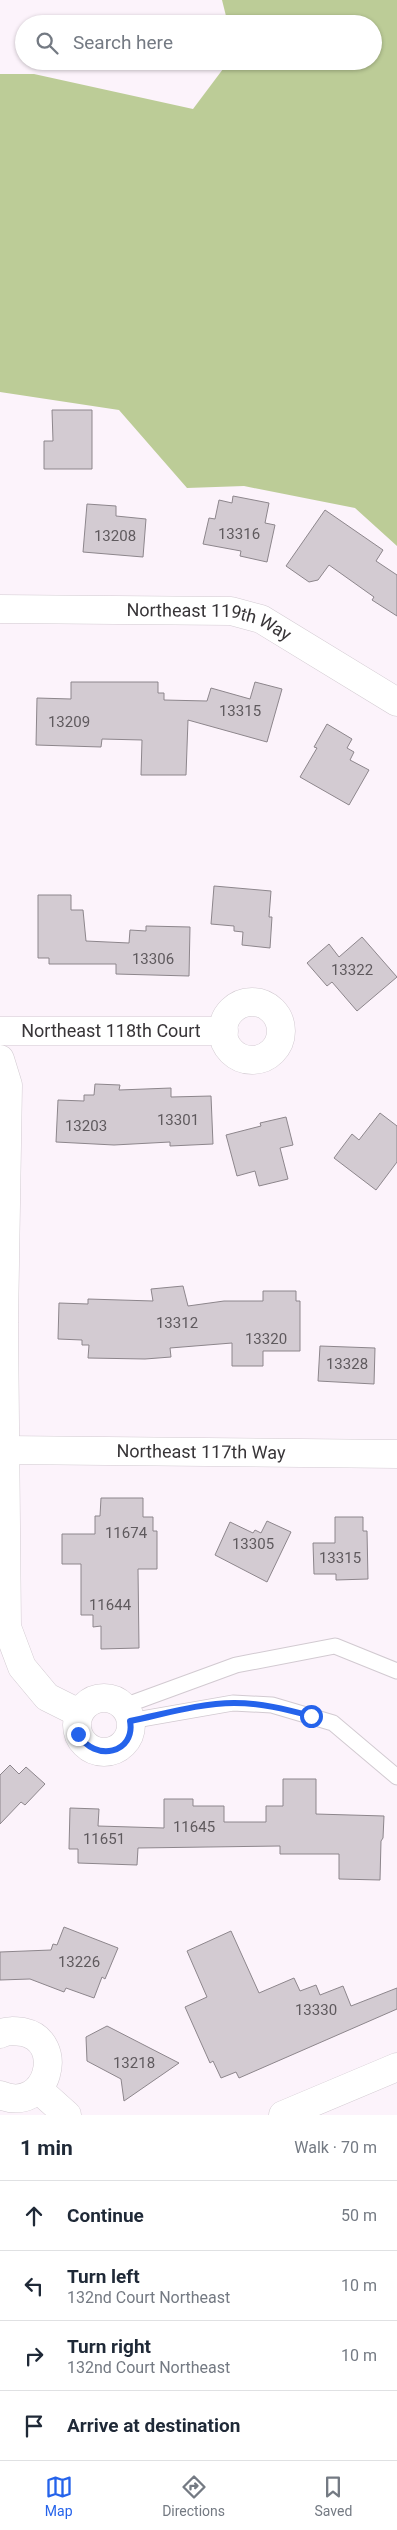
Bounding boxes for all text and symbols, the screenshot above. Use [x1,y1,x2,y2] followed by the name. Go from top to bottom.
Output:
[15,15,382,70] search box
[33,29,61,57] icon: search
[73,31,173,54] text: Search here
[218,525,260,543] house number: 13316
[94,527,136,545] house number: 13208
[126,599,296,645] street label: Northeast 119th Way
[219,702,261,720] house number: 13315
[48,713,90,731] house number: 13209
[132,950,174,968] house number: 13306
[331,961,373,979] house number: 13322
[21,1020,201,1041] street label: Northeast 118th Court
[157,1111,199,1129] house number: 13301
[65,1117,107,1135] house number: 13203
[156,1314,198,1332] house number: 13312
[245,1330,287,1348] house number: 13320
[326,1355,368,1373] house number: 13328
[116,1440,286,1463] street label: Northeast 117th Way
[105,1524,148,1542] house number: 11674
[232,1535,274,1553] house number: 13305
[319,1549,361,1567] house number: 13315
[89,1596,132,1614] house number: 11644
[300,1705,323,1728] route start
[67,1723,90,1746] route end
[173,1818,215,1836] house number: 11645
[83,1830,125,1848] house number: 11651
[58,1953,100,1971] house number: 13226
[295,2001,337,2019] house number: 13330
[113,2054,155,2072] house number: 13218
[20,2136,73,2160] text: 1 min
[294,2138,377,2157] text: Walk · 70 m
[20,2202,48,2230] icon: ahead
[67,2204,144,2227] text: Continue
[341,2206,377,2225] text: 50 m
[67,2265,140,2288] text: Turn left
[20,2272,48,2300] icon: left
[341,2276,377,2295] text: 10 m
[67,2288,230,2307] text: 132nd Court Northeast
[67,2335,151,2358] text: Turn right
[20,2342,48,2370] icon: right
[341,2346,377,2365] text: 10 m
[67,2358,230,2377] text: 132nd Court Northeast
[20,2412,48,2440] icon: arrive
[67,2414,240,2437] text: Arrive at destination
[45,2473,73,2519] tab: Map
[162,2473,225,2519] tab: Directions
[314,2473,352,2519] tab: Saved

